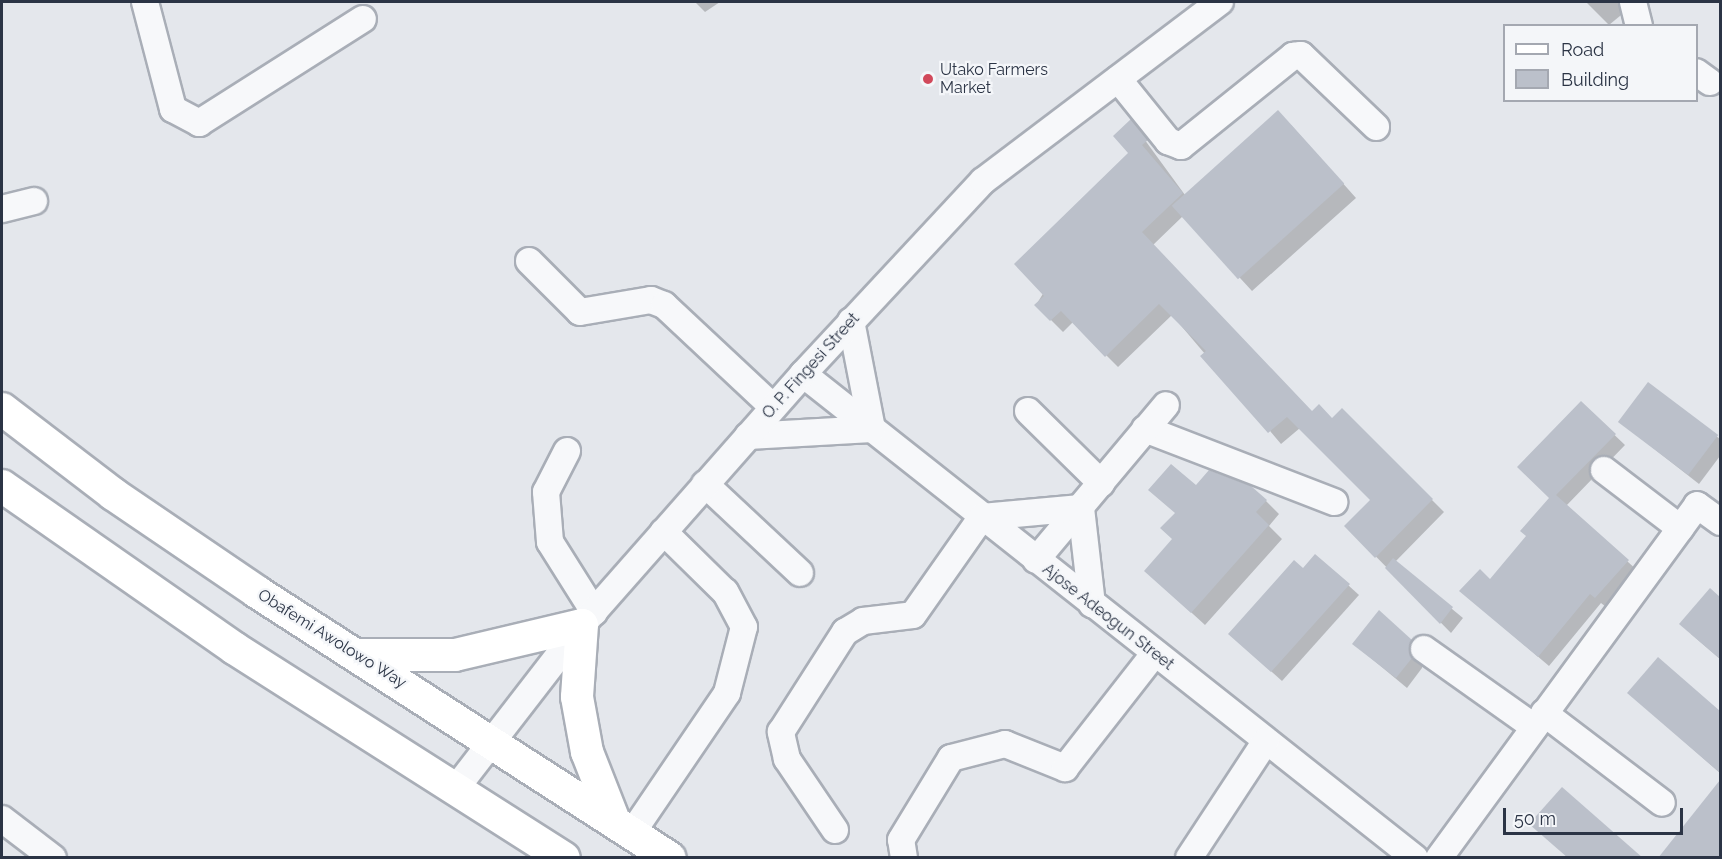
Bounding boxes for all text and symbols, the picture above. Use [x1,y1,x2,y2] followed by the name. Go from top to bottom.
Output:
[1503,24,1698,102] legend
[1561,39,1604,60] text: Road
[940,60,1048,98] place label: Utako Farmers Market
[1561,69,1629,90] text: Building
[921,72,935,86] marker: Utako Farmers Market
[758,309,864,423] street label: O. P. Fingesi Street
[1038,560,1178,674] street label: Ajose Adeogun Street
[254,585,410,693] street label: Obafemi Awolowo Way
[1506,796,1686,834] scale bar
[1514,808,1556,829] text: 50 m

